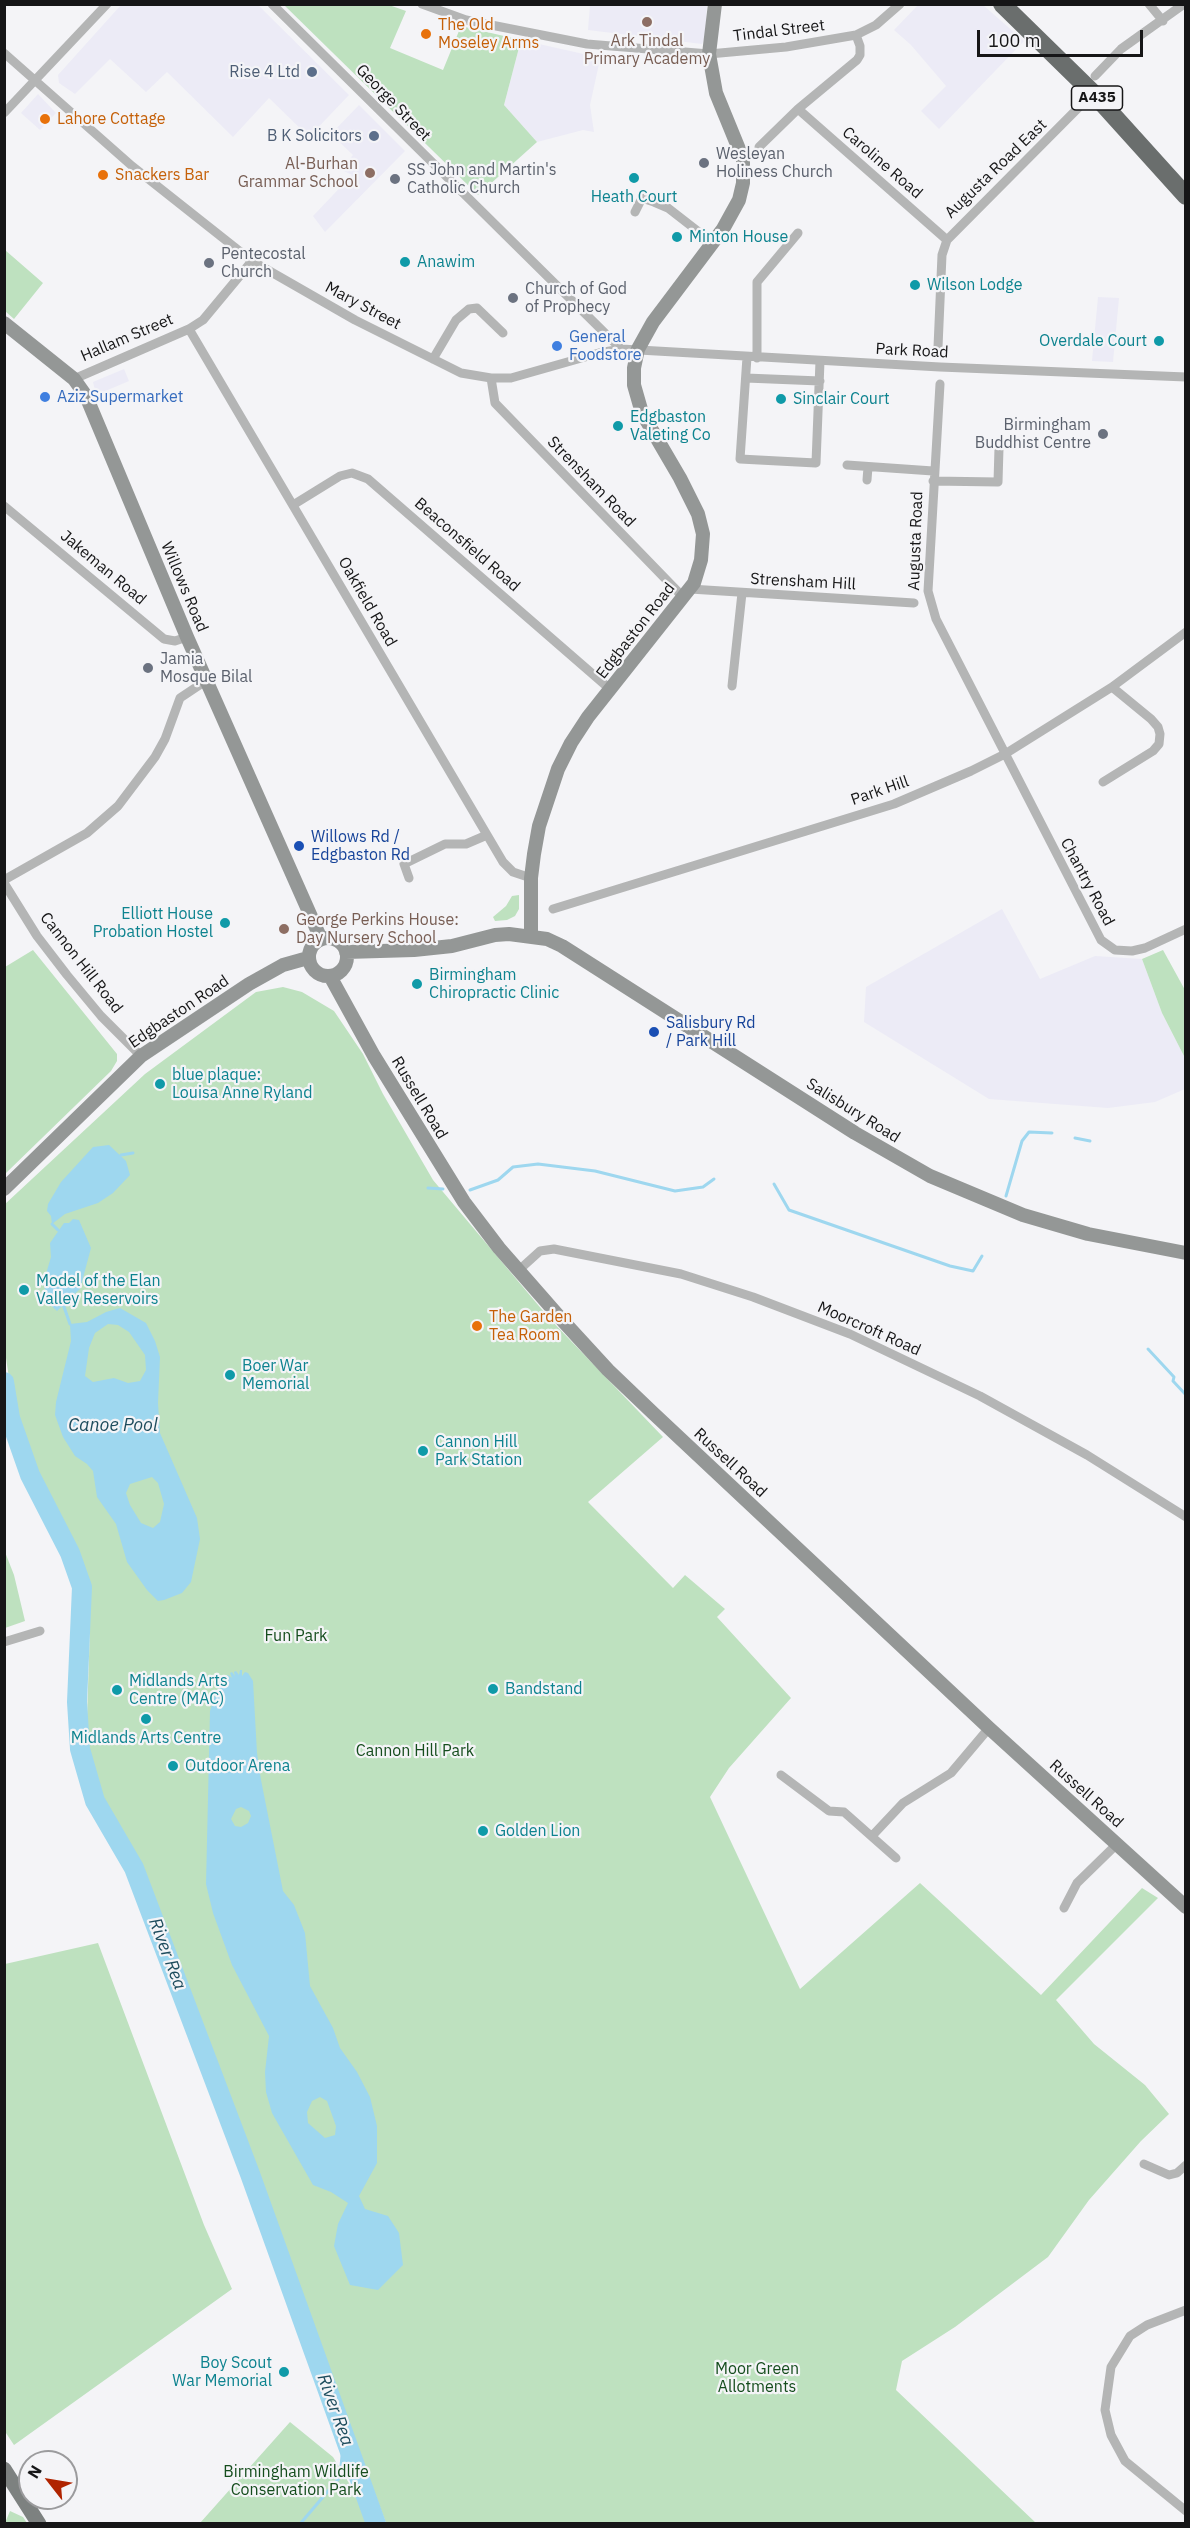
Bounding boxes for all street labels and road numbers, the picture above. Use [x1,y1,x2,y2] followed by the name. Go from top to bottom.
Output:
[732,16,826,46] street label: Tindal Street
[352,61,434,145] street label: George Street
[1072,86,1122,110] road number: A435
[941,115,1051,223] street label: Augusta Road East
[838,123,926,203] street label: Caroline Road
[322,278,404,334] street label: Mary Street
[78,310,176,366] street label: Hallam Street
[875,340,949,362] street label: Park Road
[543,433,639,531] street label: Strensham Road
[905,491,927,591] street label: Augusta Road
[410,494,524,596] street label: Beaconsfield Road
[56,527,150,609] street label: Jakeman Road
[156,539,212,635] street label: Willows Road
[334,554,400,650] street label: Oakfield Road
[750,570,856,594] street label: Strensham Hill
[593,579,679,683] street label: Edgbaston Road
[848,772,912,810] street label: Park Hill
[1056,835,1118,929] street label: Chantry Road
[36,909,126,1017] street label: Cannon Hill Road
[125,971,233,1053] street label: Edgbaston Road
[387,1053,451,1143] street label: Russell Road
[803,1075,903,1147] street label: Salisbury Road
[814,1298,924,1360] street label: Moorcroft Road
[690,1424,770,1502] street label: Russell Road
[1045,1756,1127,1832] street label: Russell Road

